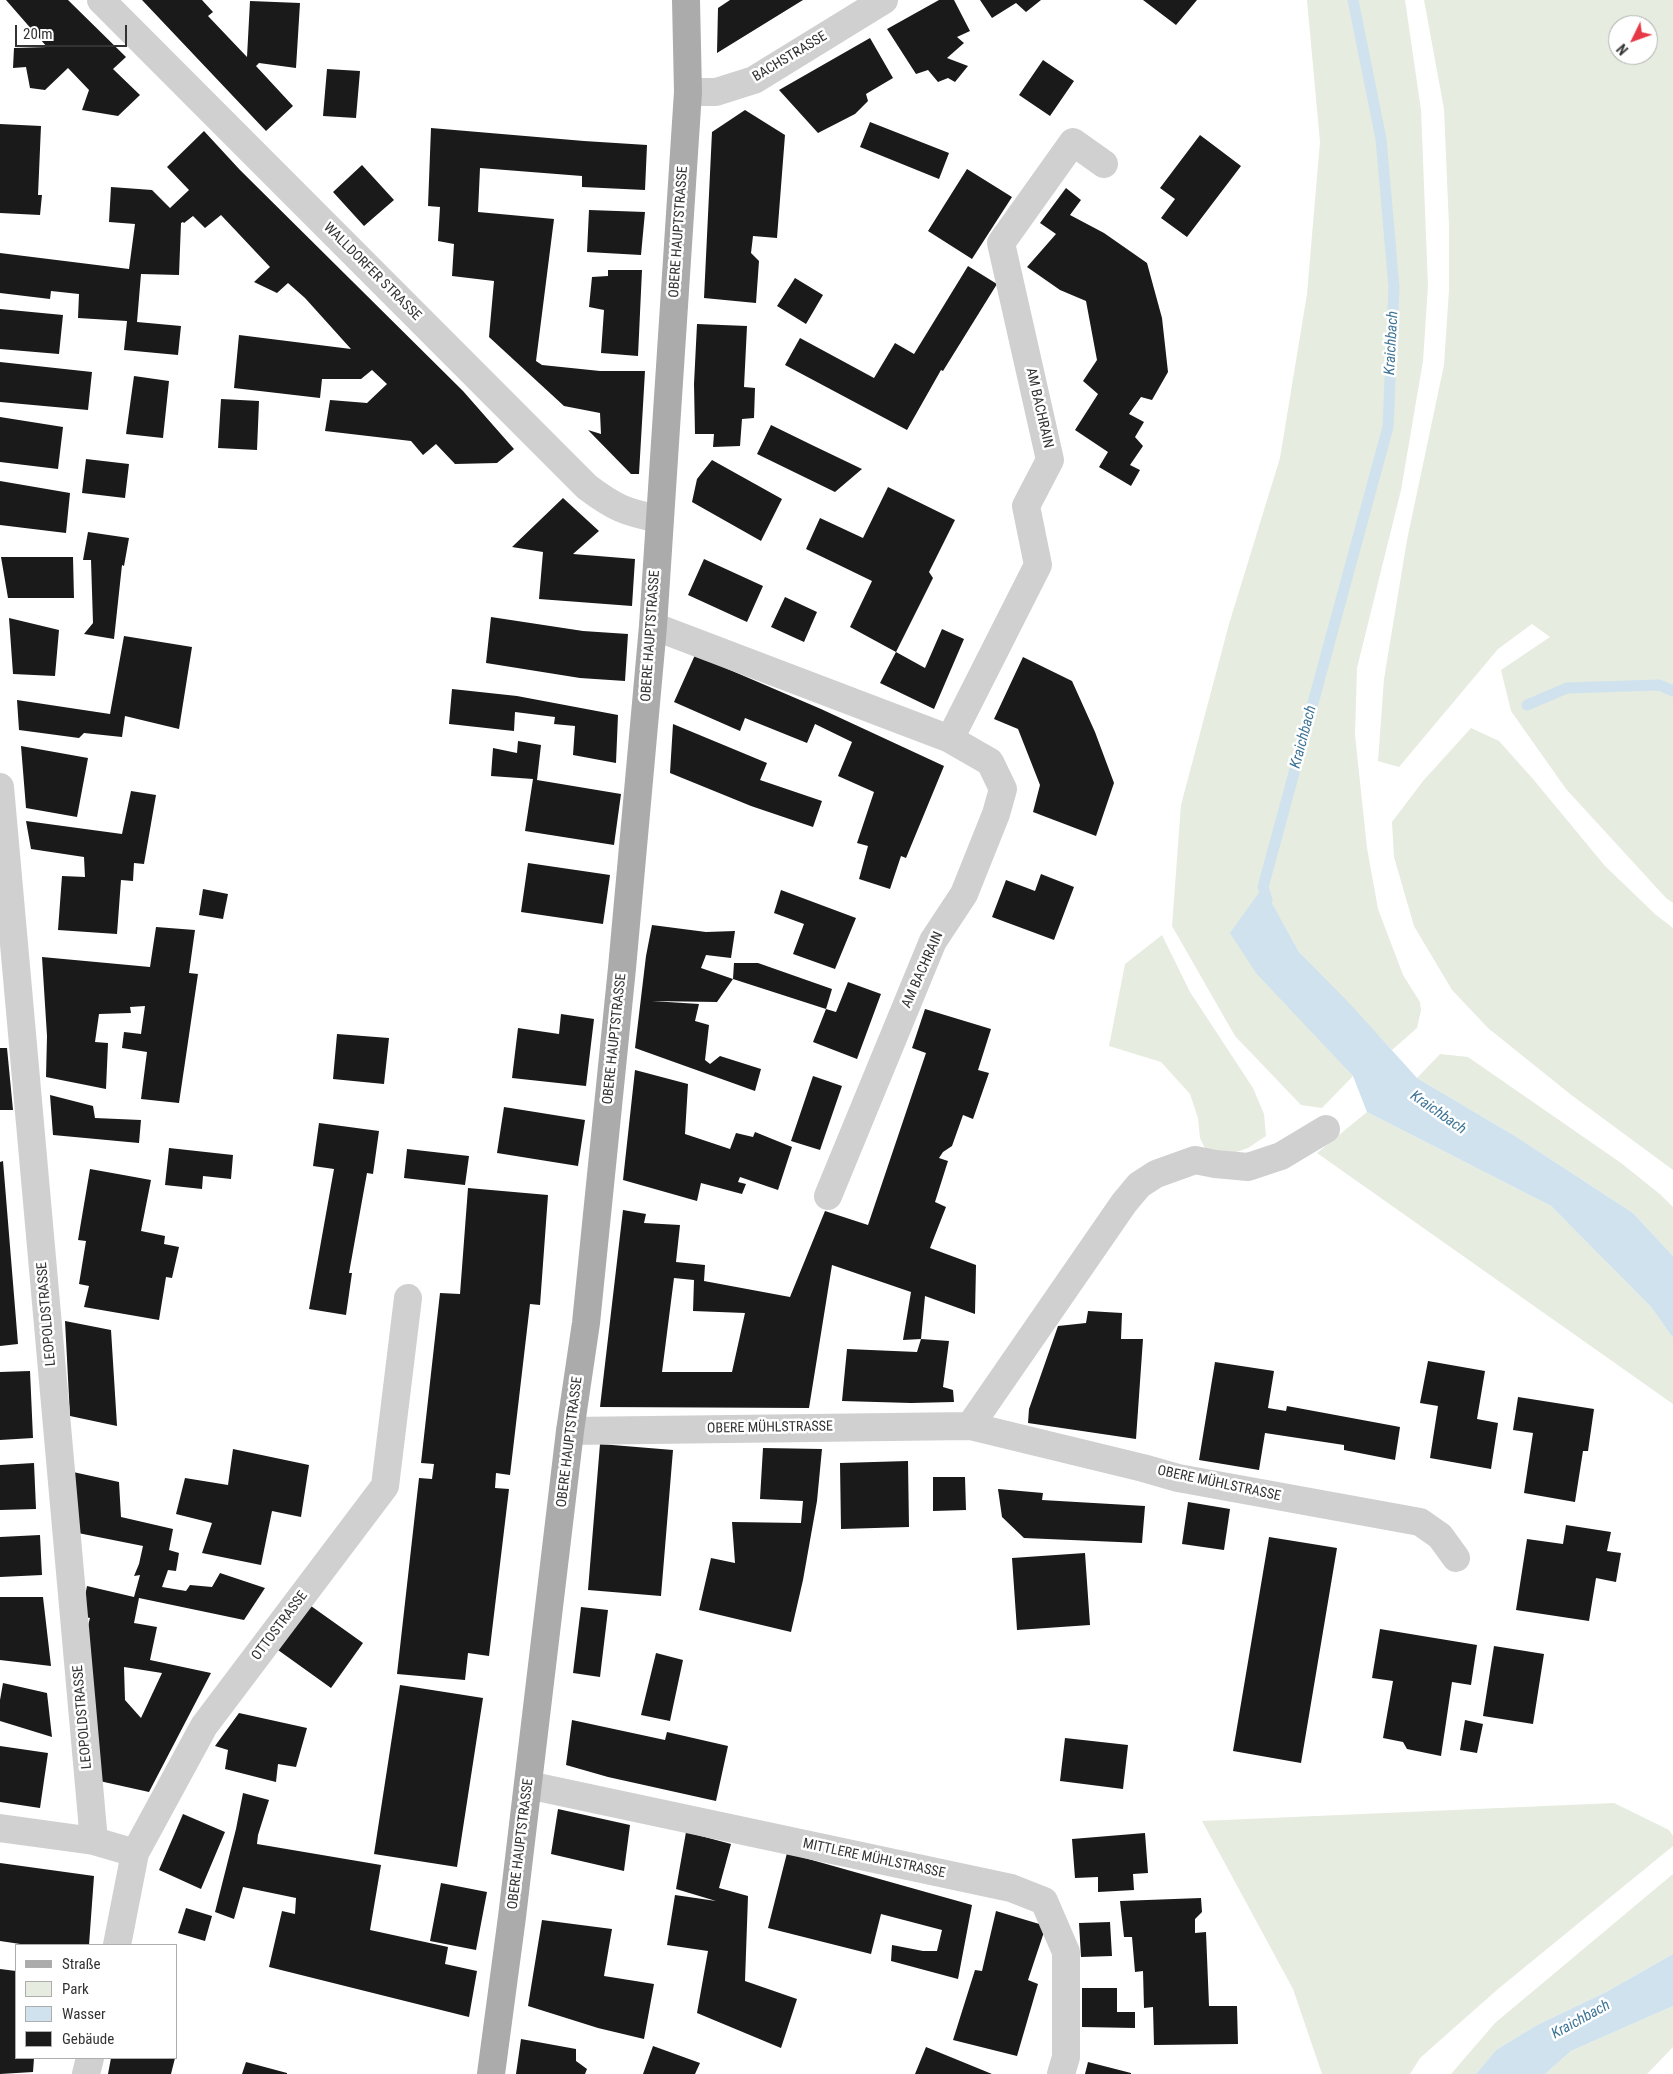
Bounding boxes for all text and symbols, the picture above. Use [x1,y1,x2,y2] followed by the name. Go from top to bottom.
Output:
[18,15,130,47] scale bar
[1608,15,1658,65] north arrow
[23,25,53,43] text: 20 m
[750,28,830,86] street label: BACHSTRASSE
[1614,41,1631,58] text: N
[666,166,692,298] street label: OBERE HAUPTSTRASSE
[320,220,424,324] street label: WALLDORFER STRASSE
[1381,311,1403,375] water label: Kraichbach
[1022,366,1056,450] street label: AM BACHRAIN
[638,570,664,702] street label: OBERE HAUPTSTRASSE
[1287,704,1321,770] water label: Kraichbach
[899,929,947,1011] street label: AM BACHRAIN
[600,973,630,1105] street label: OBERE HAUPTSTRASSE
[1407,1087,1469,1139] water label: Kraichbach
[34,1261,60,1367] street label: LEOPOLDSTRASSE
[554,1376,586,1508] street label: OBERE HAUPTSTRASSE
[707,1419,833,1437] street label: OBERE MÜHLSTRASSE
[1156,1463,1282,1505] street label: OBERE MÜHLSTRASSE
[248,1588,312,1664] street label: OTTOSTRASSE
[70,1664,96,1770] street label: LEOPOLDSTRASSE
[505,1778,537,1910] street label: OBERE HAUPTSTRASSE
[801,1836,947,1882] street label: MITTLERE MÜHLSTRASSE
[15,1944,178,2059] legend
[62,1955,101,1973] text: Straße
[62,1980,89,1998] text: Park
[1549,1997,1613,2043] water label: Kraichbach
[62,2005,106,2023] text: Wasser
[62,2030,114,2048] text: Gebäude

